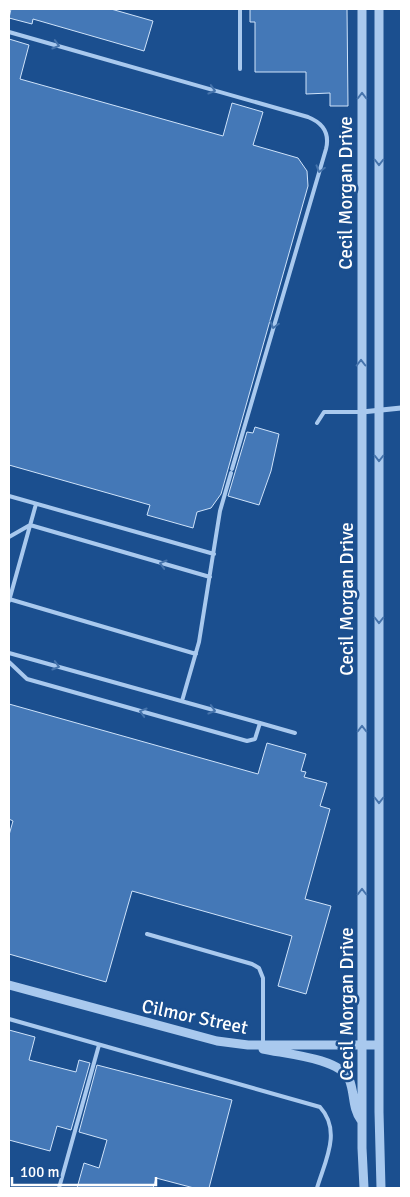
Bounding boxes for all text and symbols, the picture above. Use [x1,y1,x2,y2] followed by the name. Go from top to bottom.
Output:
[51,40,59,50] one-way arrow
[207,84,215,94] one-way arrow
[357,92,367,100] one-way arrow
[334,116,358,270] street label: Cecil Morgan Drive
[374,159,384,167] one-way arrow
[315,165,325,173] one-way arrow
[270,321,280,329] one-way arrow
[356,359,366,367] one-way arrow
[374,454,384,462] one-way arrow
[335,522,359,676] street label: Cecil Morgan Drive
[160,559,168,569] one-way arrow
[374,616,384,624] one-way arrow
[51,660,60,671] one-way arrow
[208,704,216,714] one-way arrow
[139,707,148,718] one-way arrow
[357,725,367,733] one-way arrow
[374,796,384,804] one-way arrow
[357,888,367,896] one-way arrow
[335,927,359,1081] street label: Cecil Morgan Drive
[140,994,250,1040] street label: Cilmor Street
[12,1154,156,1186] scale bar
[20,1163,60,1181] text: 100 m

